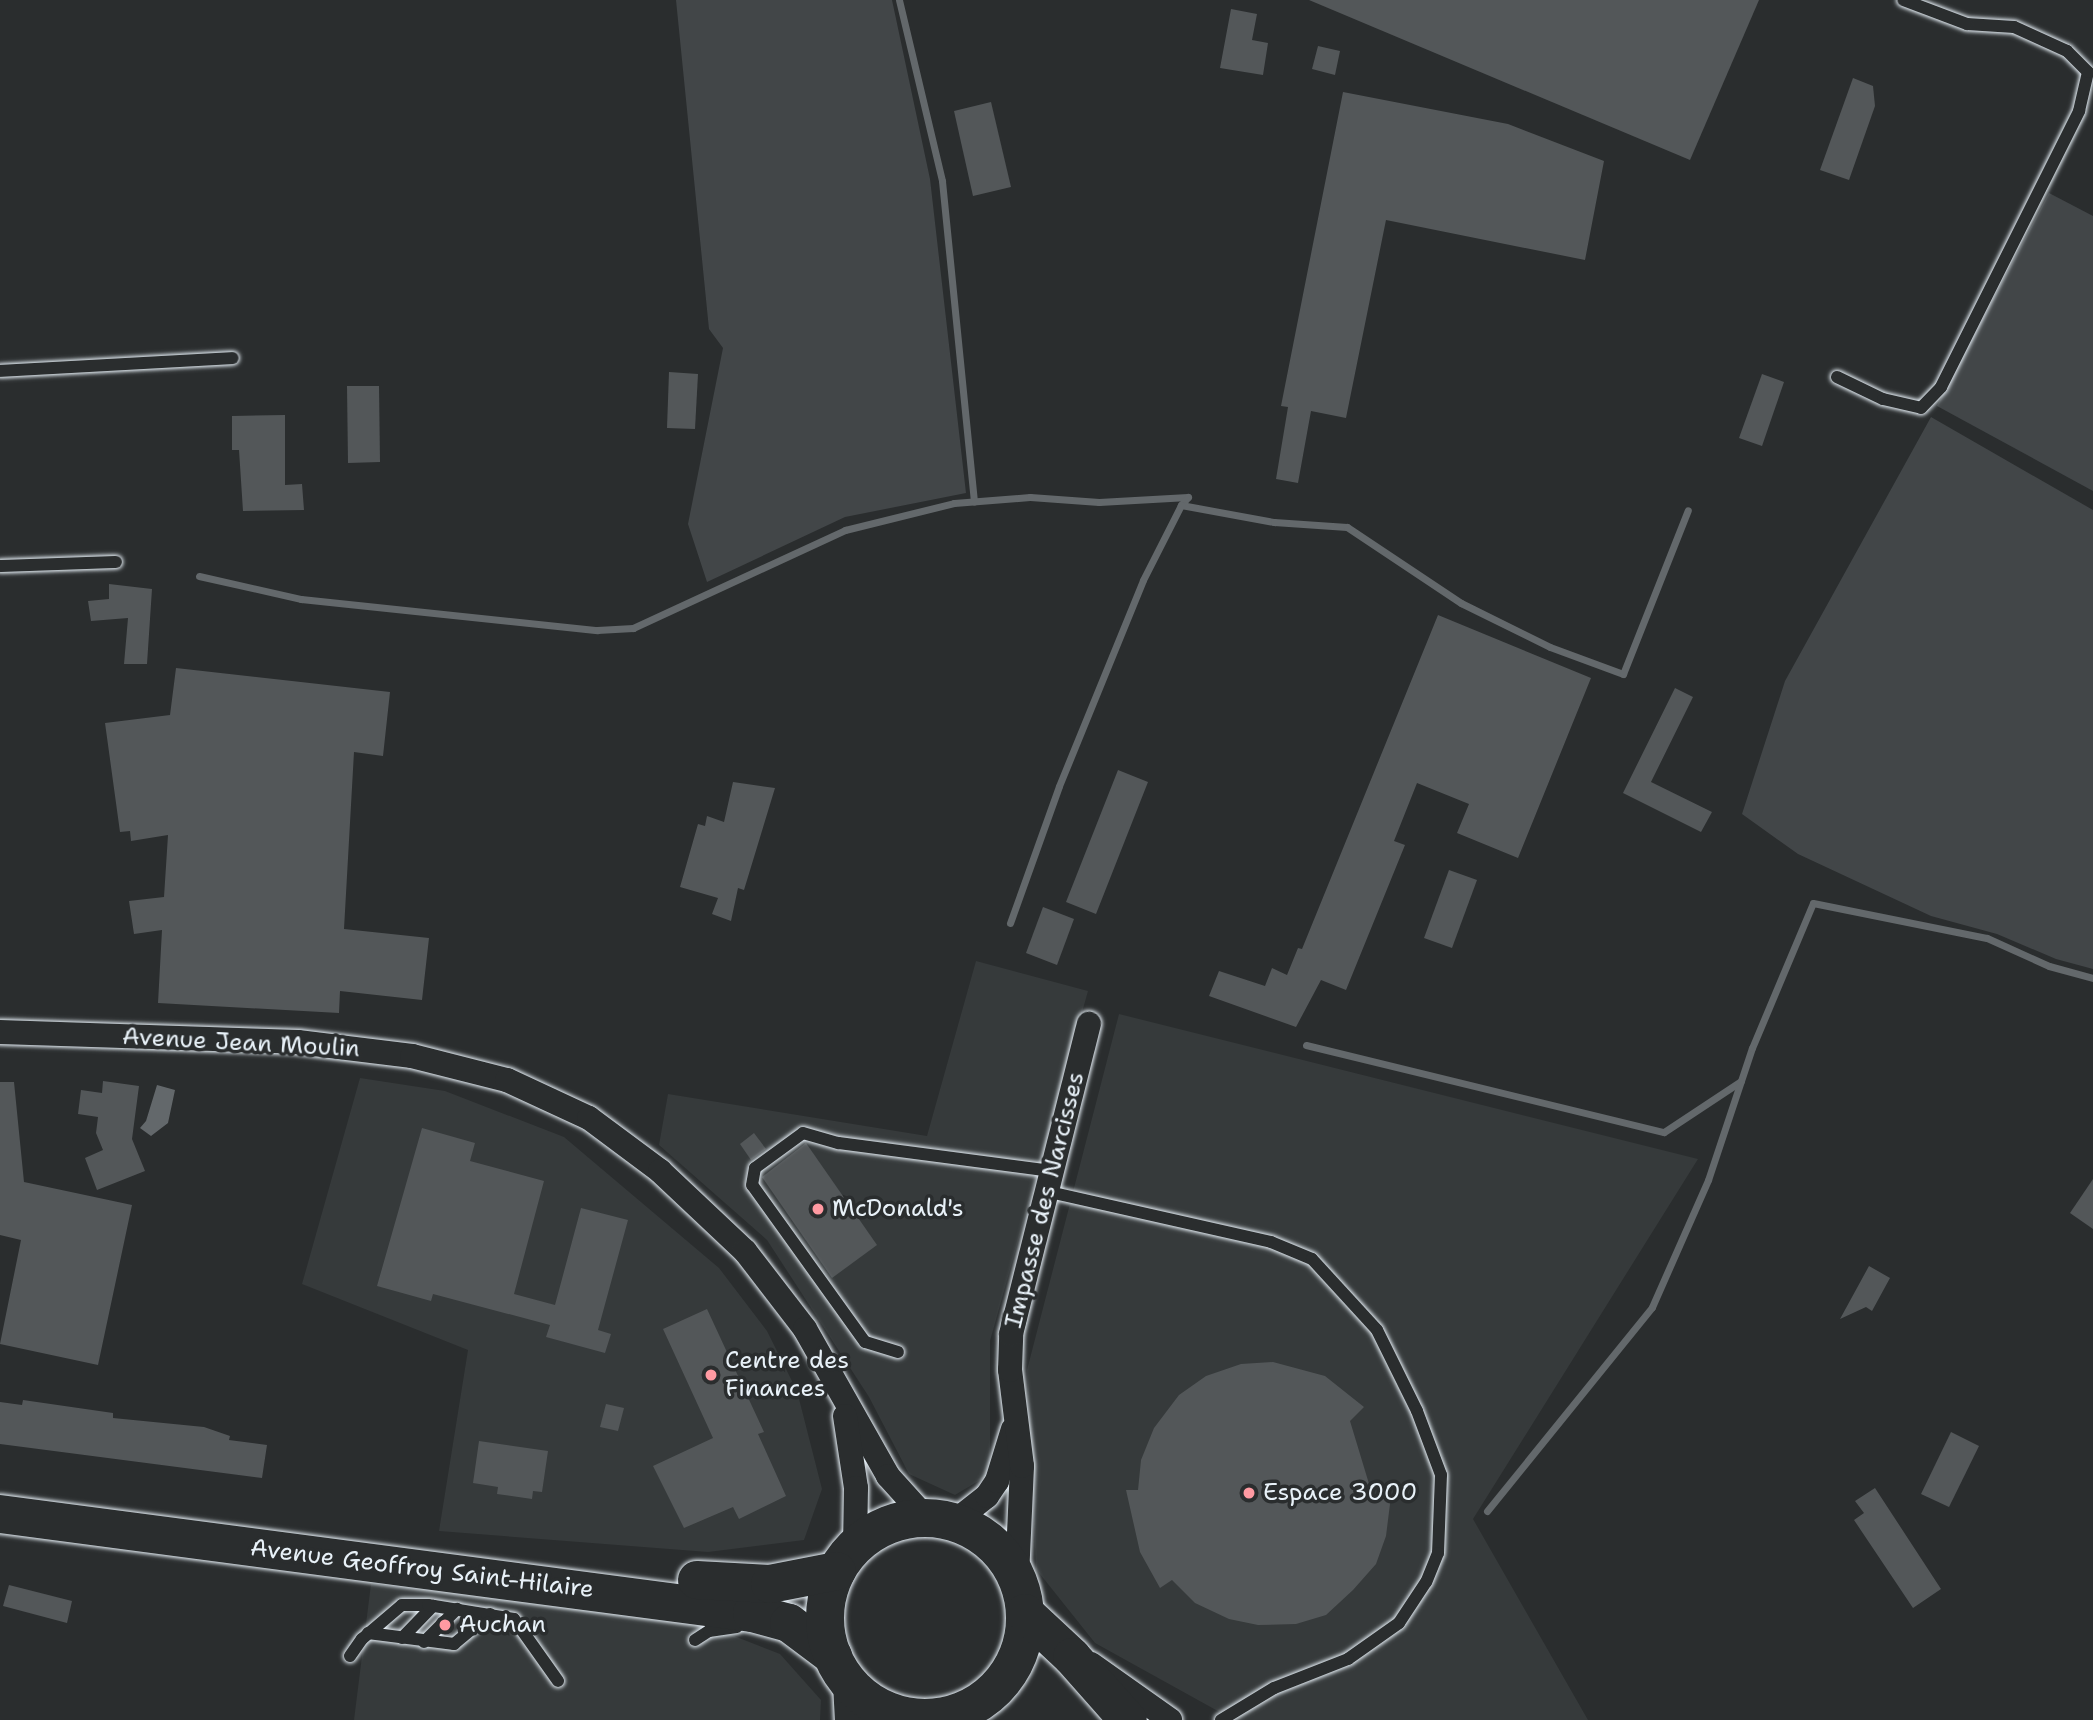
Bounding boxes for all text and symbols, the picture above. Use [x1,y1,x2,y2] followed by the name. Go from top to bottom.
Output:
[122,1022,360,1064] street label: Avenue Jean Moulin
[999,1069,1091,1331] street label: Impasse des Narcisses
[832,1195,964,1223] place label: McDonald's
[810,1201,826,1217] marker: McDonald's
[725,1347,849,1403] place label: Centre des Finances
[703,1367,719,1383] marker: Centre des Finances
[1263,1479,1417,1507] place label: Espace 3000
[1241,1485,1257,1501] marker: Espace 3000
[249,1534,595,1604] street label: Avenue Geoffroy Saint-Hilaire
[459,1611,546,1639] place label: Auchan
[437,1617,453,1633] marker: Auchan

